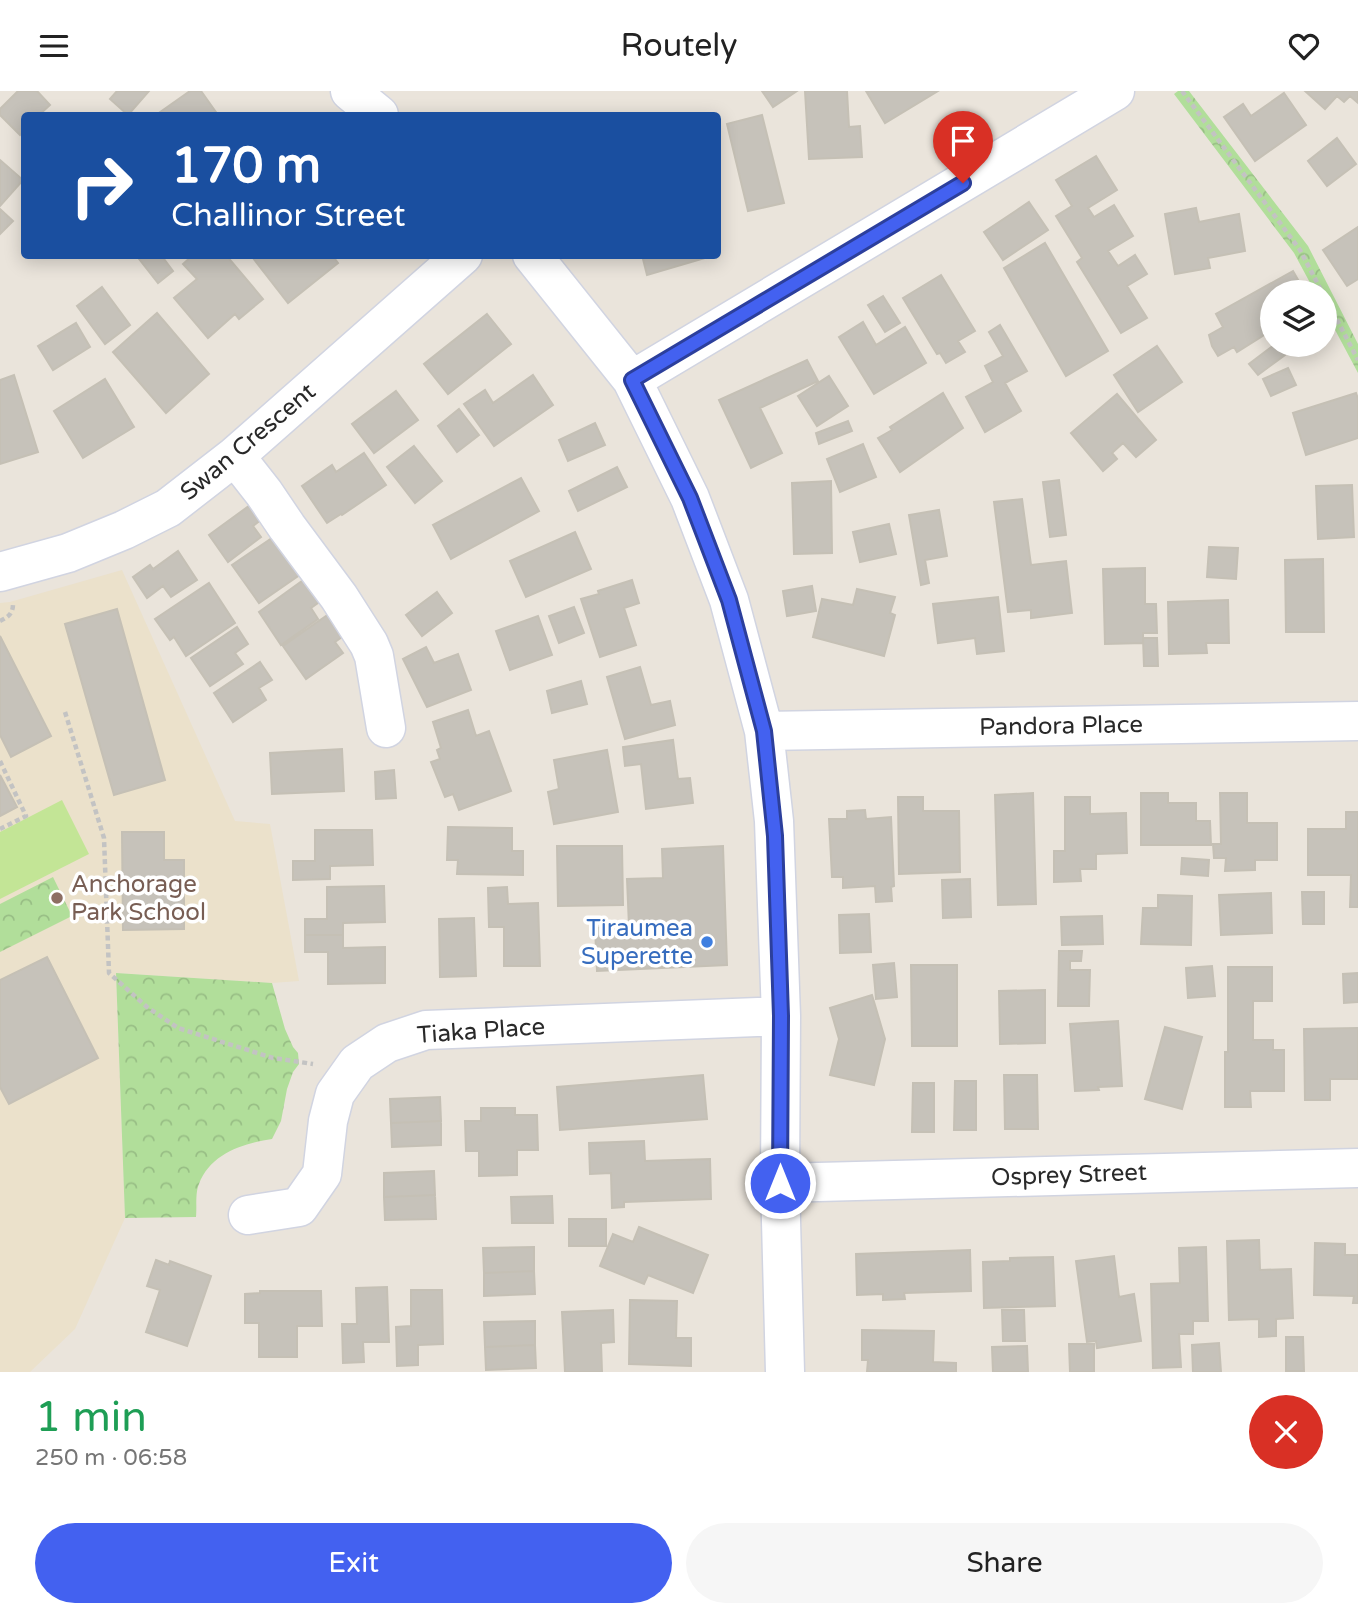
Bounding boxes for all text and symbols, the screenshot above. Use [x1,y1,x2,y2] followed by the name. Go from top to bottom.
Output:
[35,27,73,65] icon: menu
[621,27,738,65] text: Routely
[1285,27,1323,65] icon: heart
[933,111,993,183] pin
[944,122,982,160] icon: arrive
[171,137,321,196] text: 170 m
[56,140,147,231] icon: right
[171,197,406,235] text: Challinor Street
[1260,280,1337,357] map controls
[1260,280,1337,357] button: layers
[175,377,321,507] street label: Swan Crescent
[979,710,1143,742] street label: Pandora Place
[71,870,206,927] place label: Anchorage Park School
[49,890,65,906] marker: Anchorage Park School
[581,914,693,971] place label: Tiraumea Superette
[699,934,715,950] marker: Tiraumea Superette
[416,1012,546,1050] street label: Tiaka Place
[743,1146,817,1220] position arrow
[991,1158,1147,1192] street label: Osprey Street
[35,1392,147,1443] text: 1 min
[1249,1395,1323,1469] button: close
[35,1444,187,1472] text: 250 m · 06:58
[35,1523,672,1603] button: Exit
[686,1523,1323,1603] button: Share

